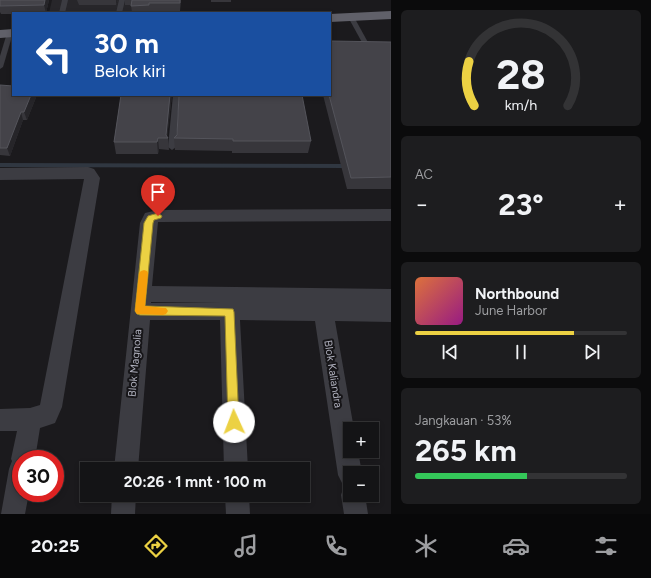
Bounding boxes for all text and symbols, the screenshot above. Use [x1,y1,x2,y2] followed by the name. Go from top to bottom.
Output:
[94,26,159,60] text: 30 m
[28,28,80,80] icon: left
[496,49,546,99] text: 28
[94,60,166,82] text: Belok kiri
[505,96,537,114] text: km/h
[415,167,433,182] text: AC
[141,175,175,216] pin
[147,181,169,203] icon: arrive
[498,186,544,223] text: 23°
[415,191,429,218] text: −
[613,191,627,218] text: +
[475,285,559,303] text: Northbound
[475,303,547,318] text: June Harbor
[126,329,144,397] street label: Blok Magnolia
[321,339,345,409] street label: Blok Kaliandra
[439,341,461,363] icon: previous
[510,341,532,363] icon: pause
[581,341,603,363] icon: next
[213,401,255,443] position arrow
[415,413,512,428] text: Jangkauan · 53%
[343,422,379,502] map controls
[343,422,379,458] button: +
[415,432,517,469] text: 265 km
[12,450,64,502] speed limit sign: 30
[343,466,379,502] button: −
[124,473,266,491] text: 20:26 · 1 mnt · 100 m
[142,532,170,560] icon: directions
[232,532,260,560] icon: music
[322,532,350,560] icon: phone
[412,532,440,560] icon: climate
[502,532,530,560] icon: car
[592,532,620,560] icon: filters
[31,535,79,557] text: 20:25

